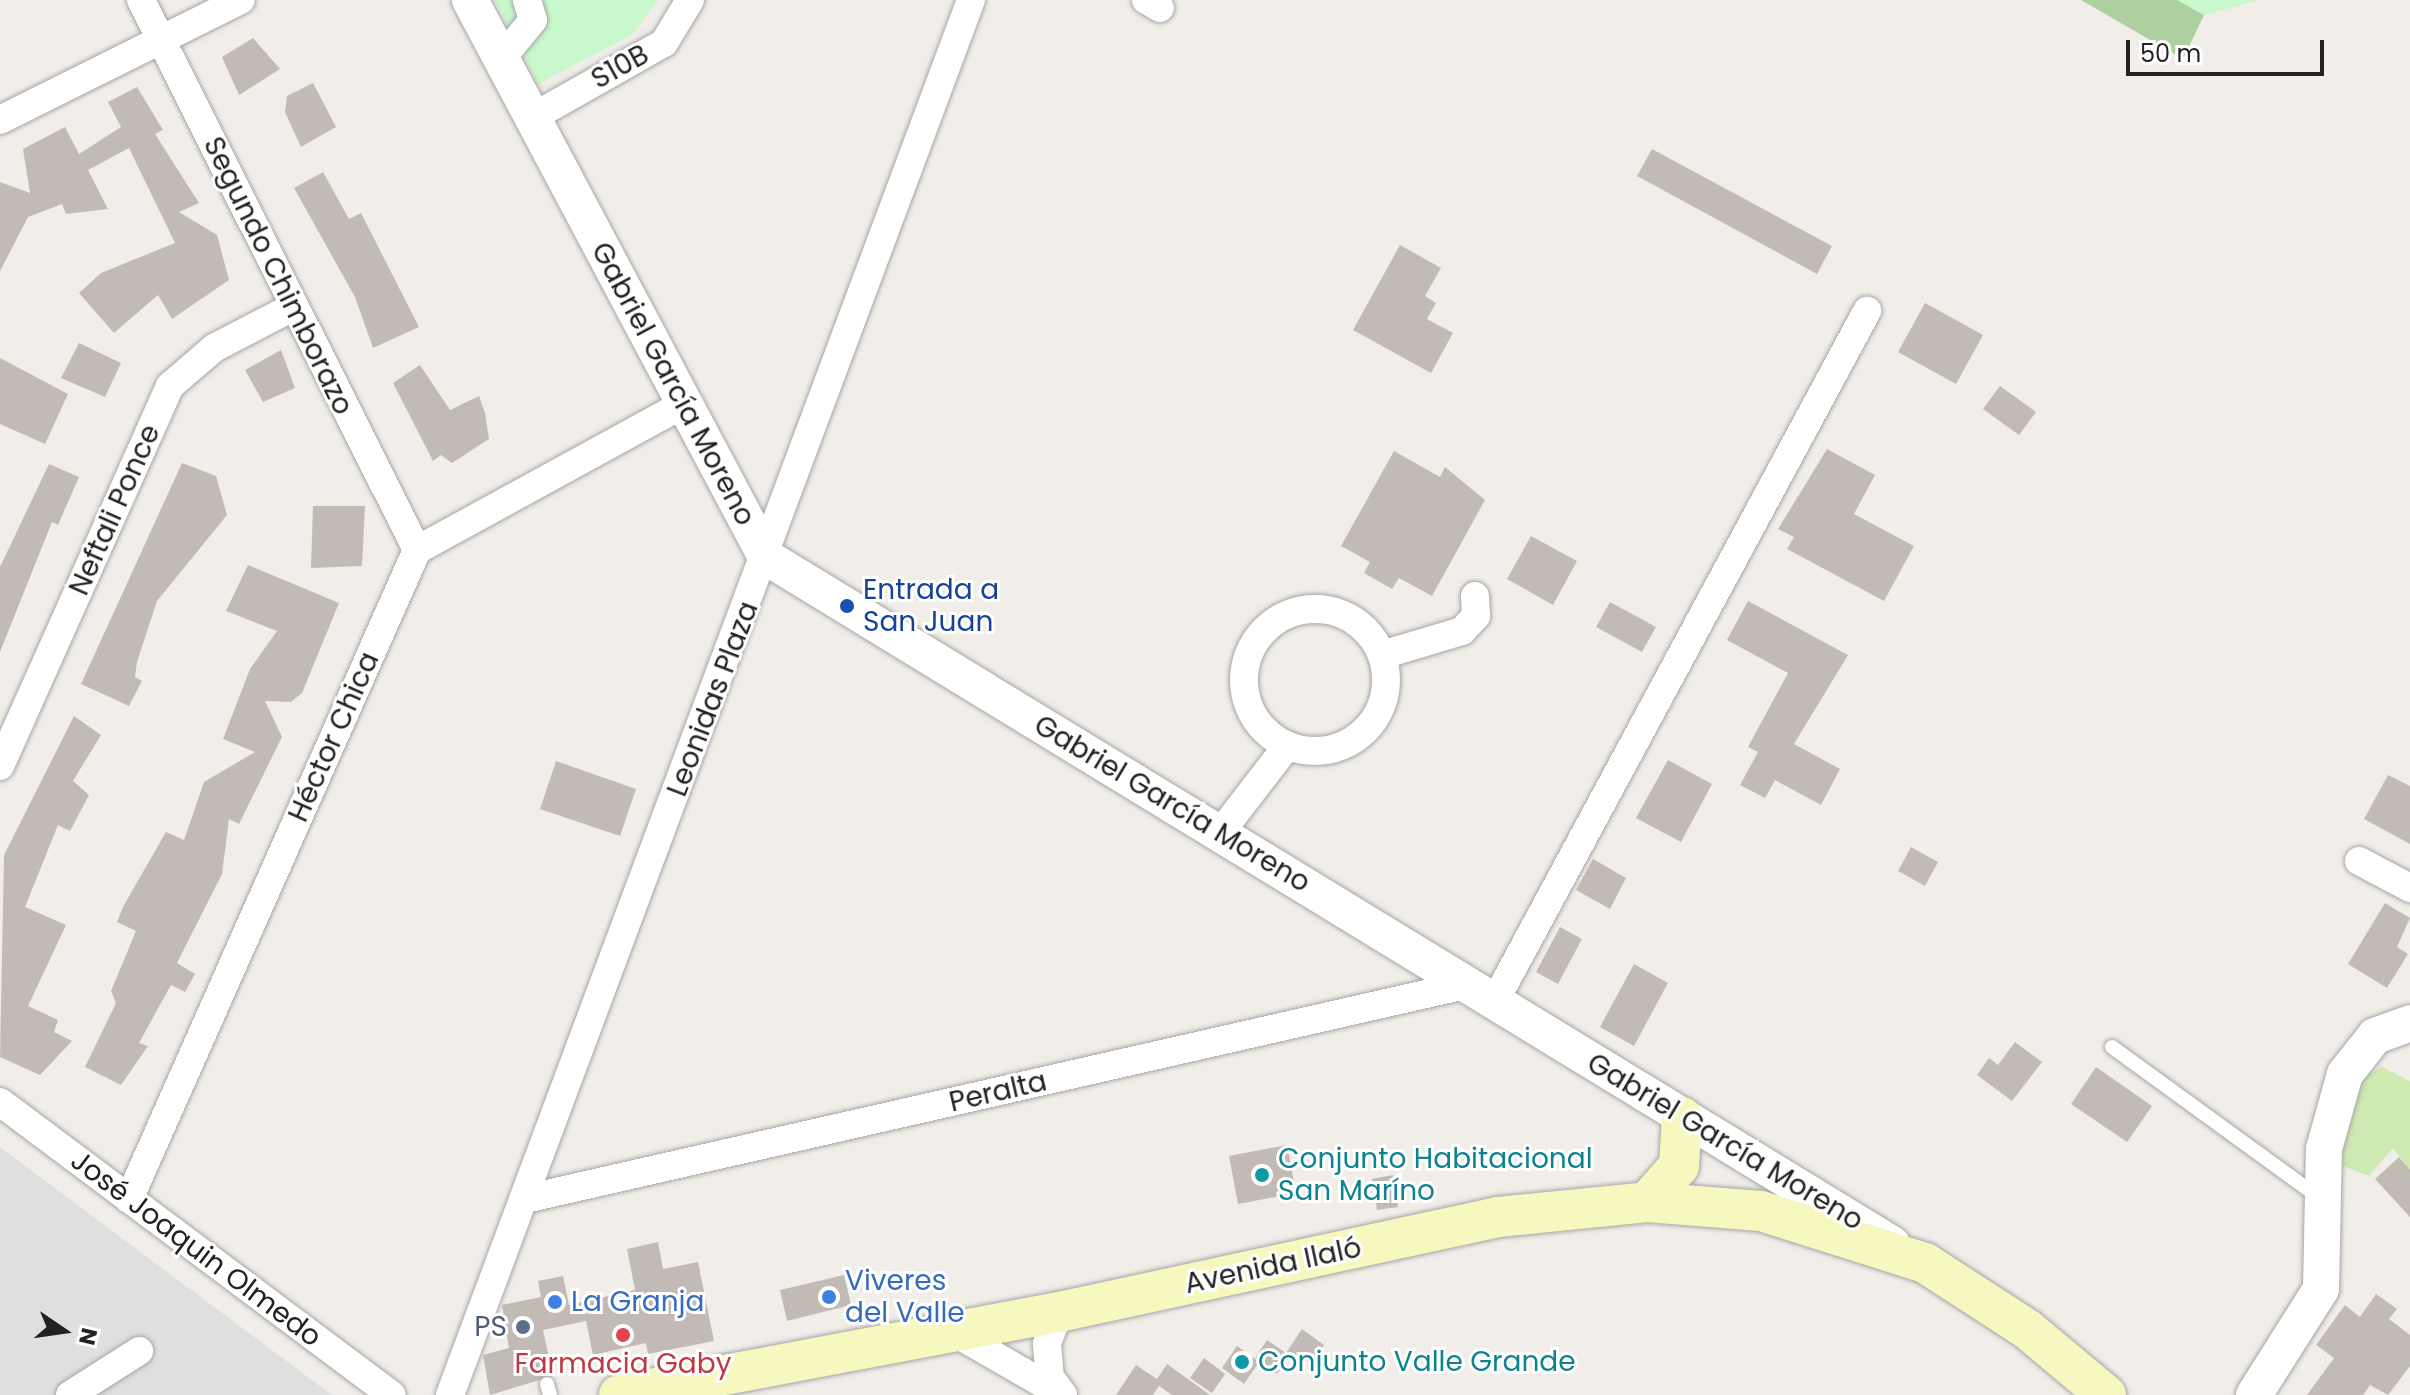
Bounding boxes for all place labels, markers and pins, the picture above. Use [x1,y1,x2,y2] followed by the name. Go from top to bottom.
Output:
[863,573,999,639] place label: Entrada a San Juan
[838,597,856,615] marker: Entrada a San Juan
[1278,1142,1593,1208] place label: Conjunto Habitacional San Maríno
[1253,1166,1271,1184] marker: Conjunto Habitacional San Maríno
[845,1264,965,1330] place label: Viveres del Valle
[571,1285,704,1319] place label: La Granja
[820,1288,838,1306] marker: Viveres del Valle
[546,1293,564,1311] marker: La Granja
[474,1310,507,1344] place label: PS
[514,1318,532,1336] marker: PS
[614,1326,632,1344] marker: Farmacia Gaby
[1258,1345,1576,1379] place label: Conjunto Valle Grande
[515,1347,731,1381] place label: Farmacia Gaby
[1233,1353,1251,1371] marker: Conjunto Valle Grande

